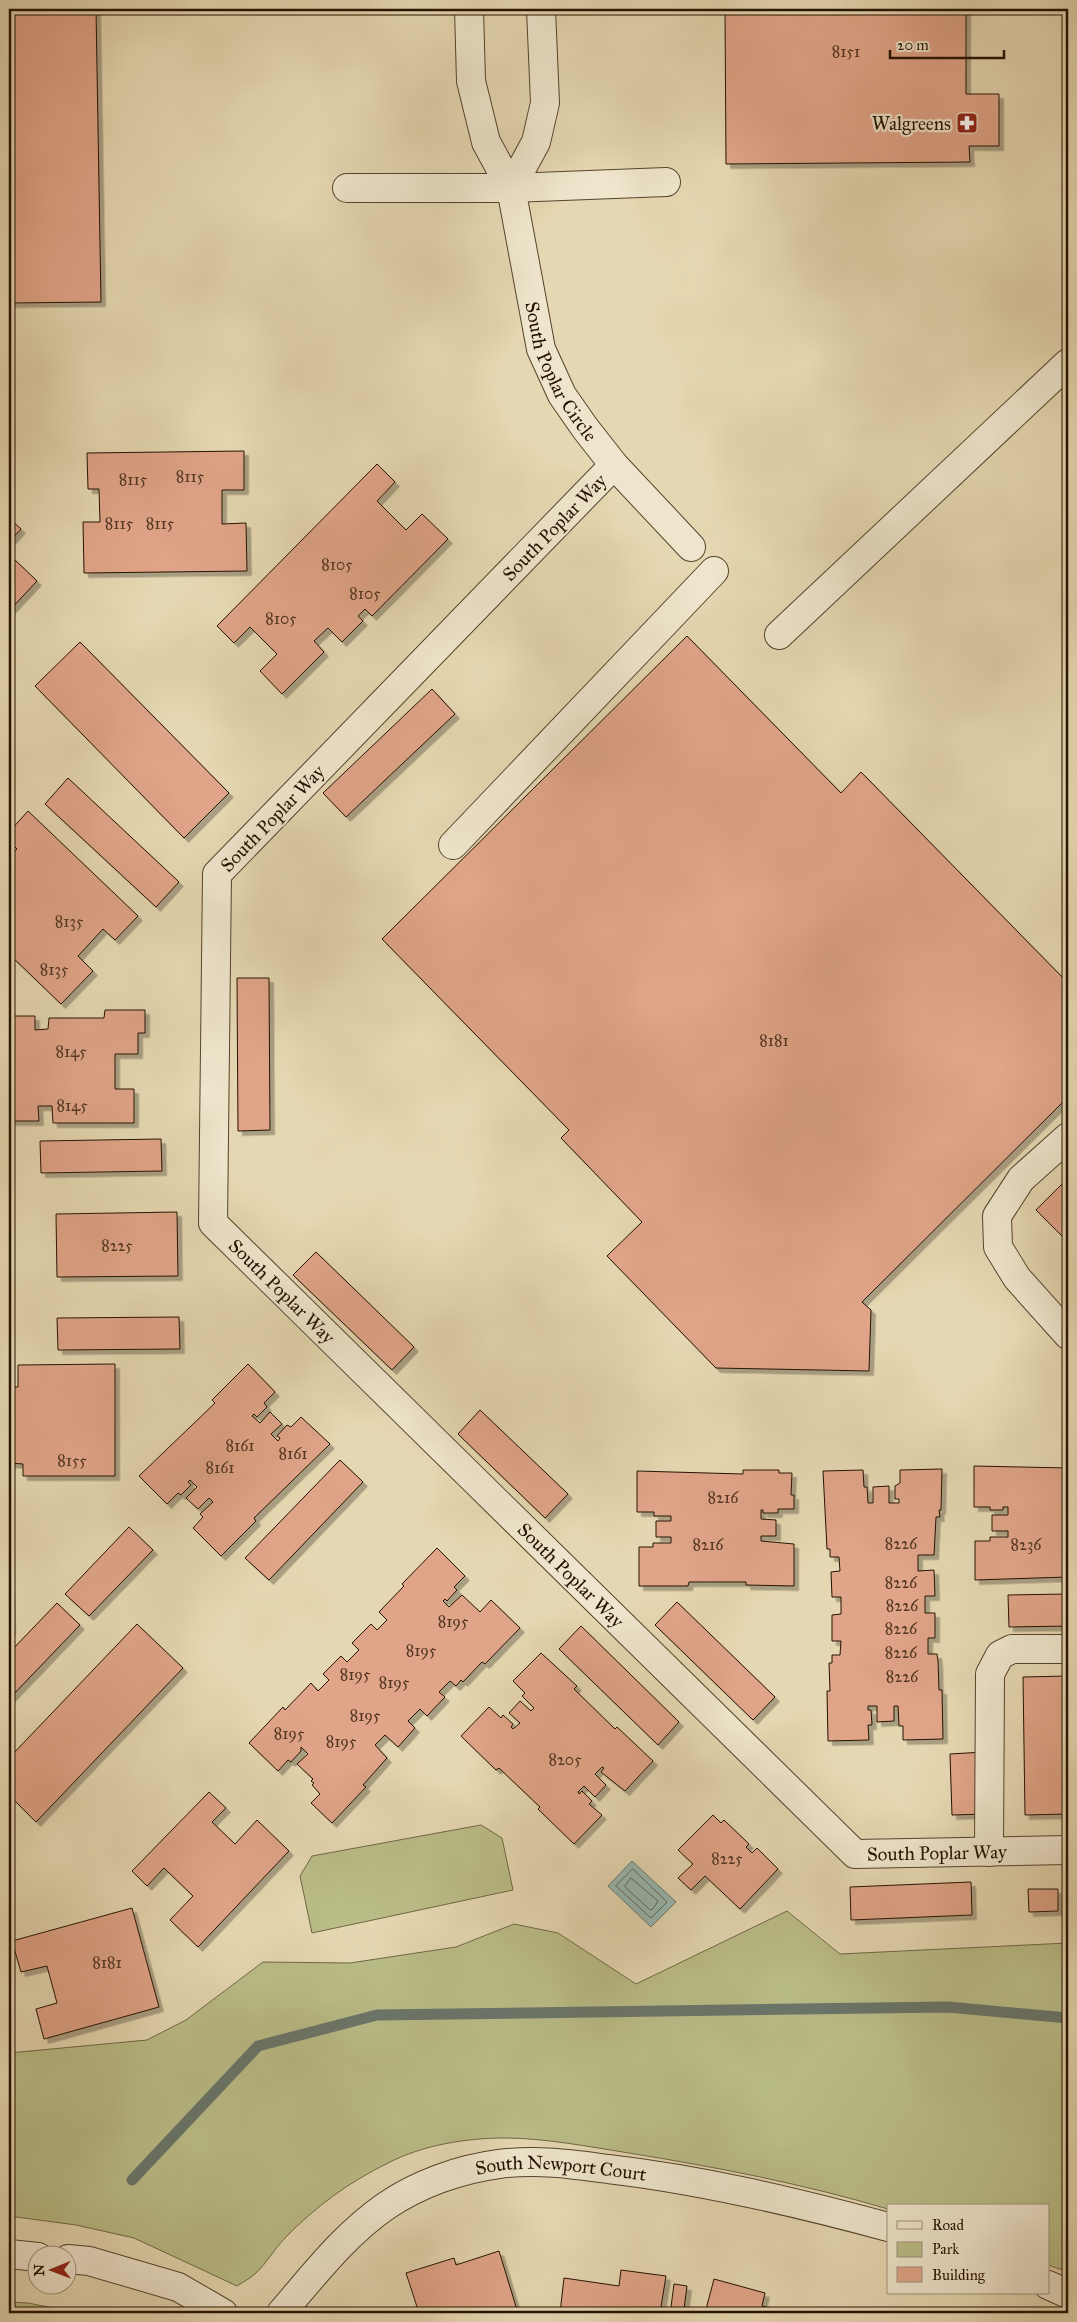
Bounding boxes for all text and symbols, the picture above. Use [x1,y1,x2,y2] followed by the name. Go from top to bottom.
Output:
[890,28,1003,60] scale bar
[897,36,929,54] text: 20 m
[832,42,860,61] house number: 8151
[955,111,979,135] pharmacy icon: Walgreens
[872,112,951,136] place label: Walgreens
[520,300,602,446] street label: South Poplar Circle
[176,467,205,486] house number: 8115
[497,468,612,586] street label: South Poplar Way
[119,470,148,489] house number: 8115
[105,514,134,533] house number: 8115
[146,514,175,533] house number: 8115
[321,555,353,574] house number: 8105
[349,584,381,603] house number: 8105
[265,609,297,628] house number: 8105
[215,759,330,877] street label: South Poplar Way
[55,912,84,931] house number: 8135
[40,960,69,979] house number: 8135
[759,1031,789,1050] house number: 8181
[55,1042,87,1061] house number: 8145
[56,1096,88,1115] house number: 8145
[224,1234,341,1349] street label: South Poplar Way
[101,1236,133,1255] house number: 8225
[225,1436,255,1455] house number: 8161
[278,1444,308,1463] house number: 8161
[57,1451,87,1470] house number: 8155
[205,1458,235,1477] house number: 8161
[708,1488,739,1507] house number: 8216
[513,1518,629,1633] street label: South Poplar Way
[885,1534,918,1553] house number: 8226
[693,1535,724,1554] house number: 8216
[1011,1535,1042,1554] house number: 8236
[885,1573,918,1592] house number: 8226
[886,1596,919,1615] house number: 8226
[438,1612,469,1631] house number: 8195
[885,1619,918,1638] house number: 8226
[406,1641,437,1660] house number: 8195
[885,1643,918,1662] house number: 8226
[340,1665,371,1684] house number: 8195
[886,1667,919,1686] house number: 8226
[379,1673,410,1692] house number: 8195
[350,1706,381,1725] house number: 8195
[274,1724,305,1743] house number: 8195
[326,1732,357,1751] house number: 8195
[548,1750,582,1769] house number: 8205
[867,1840,1008,1866] street label: South Poplar Way
[711,1849,743,1868] house number: 8225
[92,1953,122,1972] house number: 8181
[473,2151,648,2186] street label: South Newport Court
[887,2204,1050,2294] legend
[932,2216,964,2234] text: Road
[932,2240,959,2258] text: Park
[28,2244,78,2294] north arrow
[31,2264,48,2276] text: N
[932,2266,986,2284] text: Building

